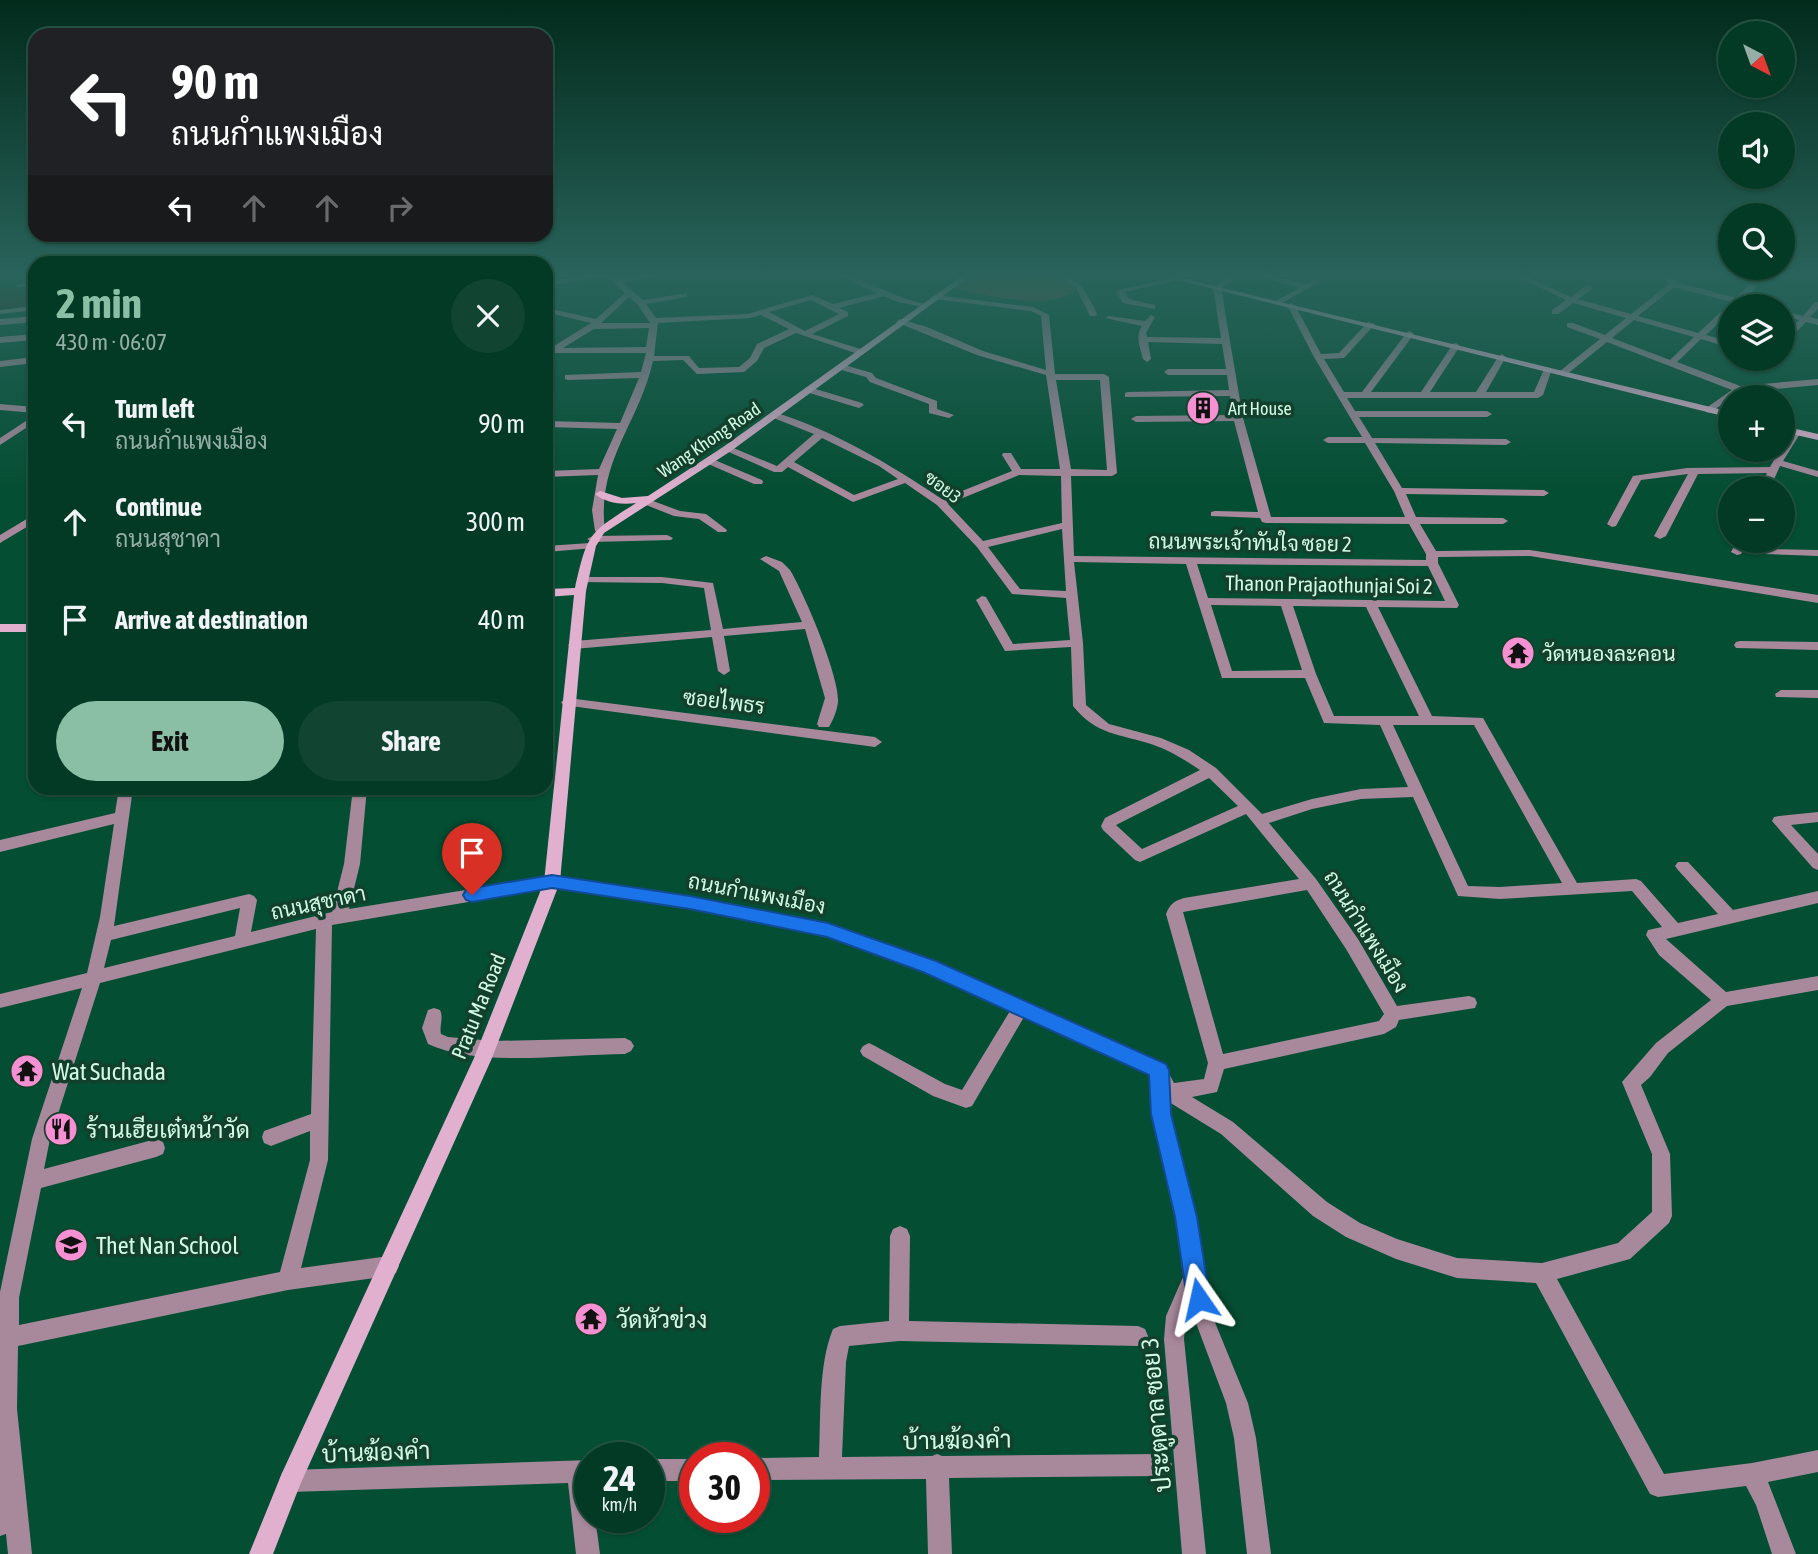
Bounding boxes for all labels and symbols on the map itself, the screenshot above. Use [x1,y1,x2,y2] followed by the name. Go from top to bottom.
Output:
[1718,21,1796,98] north arrow
[1184,389,1222,427] building icon: Art House
[654,398,764,482] street label: Wang Khong Road
[1228,398,1292,419] place label: Art House
[921,466,965,508] street label: ซอย3
[1148,528,1352,556] street label: ถนนพระเจ้าทันใจ ซอย 2
[1225,570,1433,598] street label: Thanon Prajaothunjai Soi 2
[1499,634,1537,672] temple icon: วัดหนองละคอน
[1542,641,1676,665] place label: วัดหนองละคอน
[682,684,766,718] street label: ซอยไพธร
[442,823,502,895] pin
[1320,865,1415,996] street label: ถนนกำแพงเมือง
[686,867,828,918] street label: ถนนกำแพงเมือง
[268,880,368,927] street label: ถนนสุชาดา
[446,950,510,1062] street label: Pratu Ma Road
[8,1052,46,1090] temple icon: Wat Suchada
[52,1058,166,1085] place label: Wat Suchada
[42,1110,80,1148] restaurant icon: ร้านเฮียเต๋หน้าวัด
[86,1115,250,1143] place label: ร้านเฮียเต๋หน้าวัด
[52,1226,90,1264] school or university icon: Thet Nan School
[96,1232,239,1259] place label: Thet Nan School
[1162,1262,1236,1336] position arrow
[572,1300,610,1338] temple icon: วัดหัวข่วง
[616,1306,708,1333] place label: วัดหัวข่วง
[1136,1336,1180,1493] street label: ประตูดาล ซอย 3
[902,1425,1012,1454] street label: บ้านฆ้องคำ
[321,1436,431,1467] street label: บ้านฆ้องคำ
[679,1442,770,1533] speed limit sign: 30

